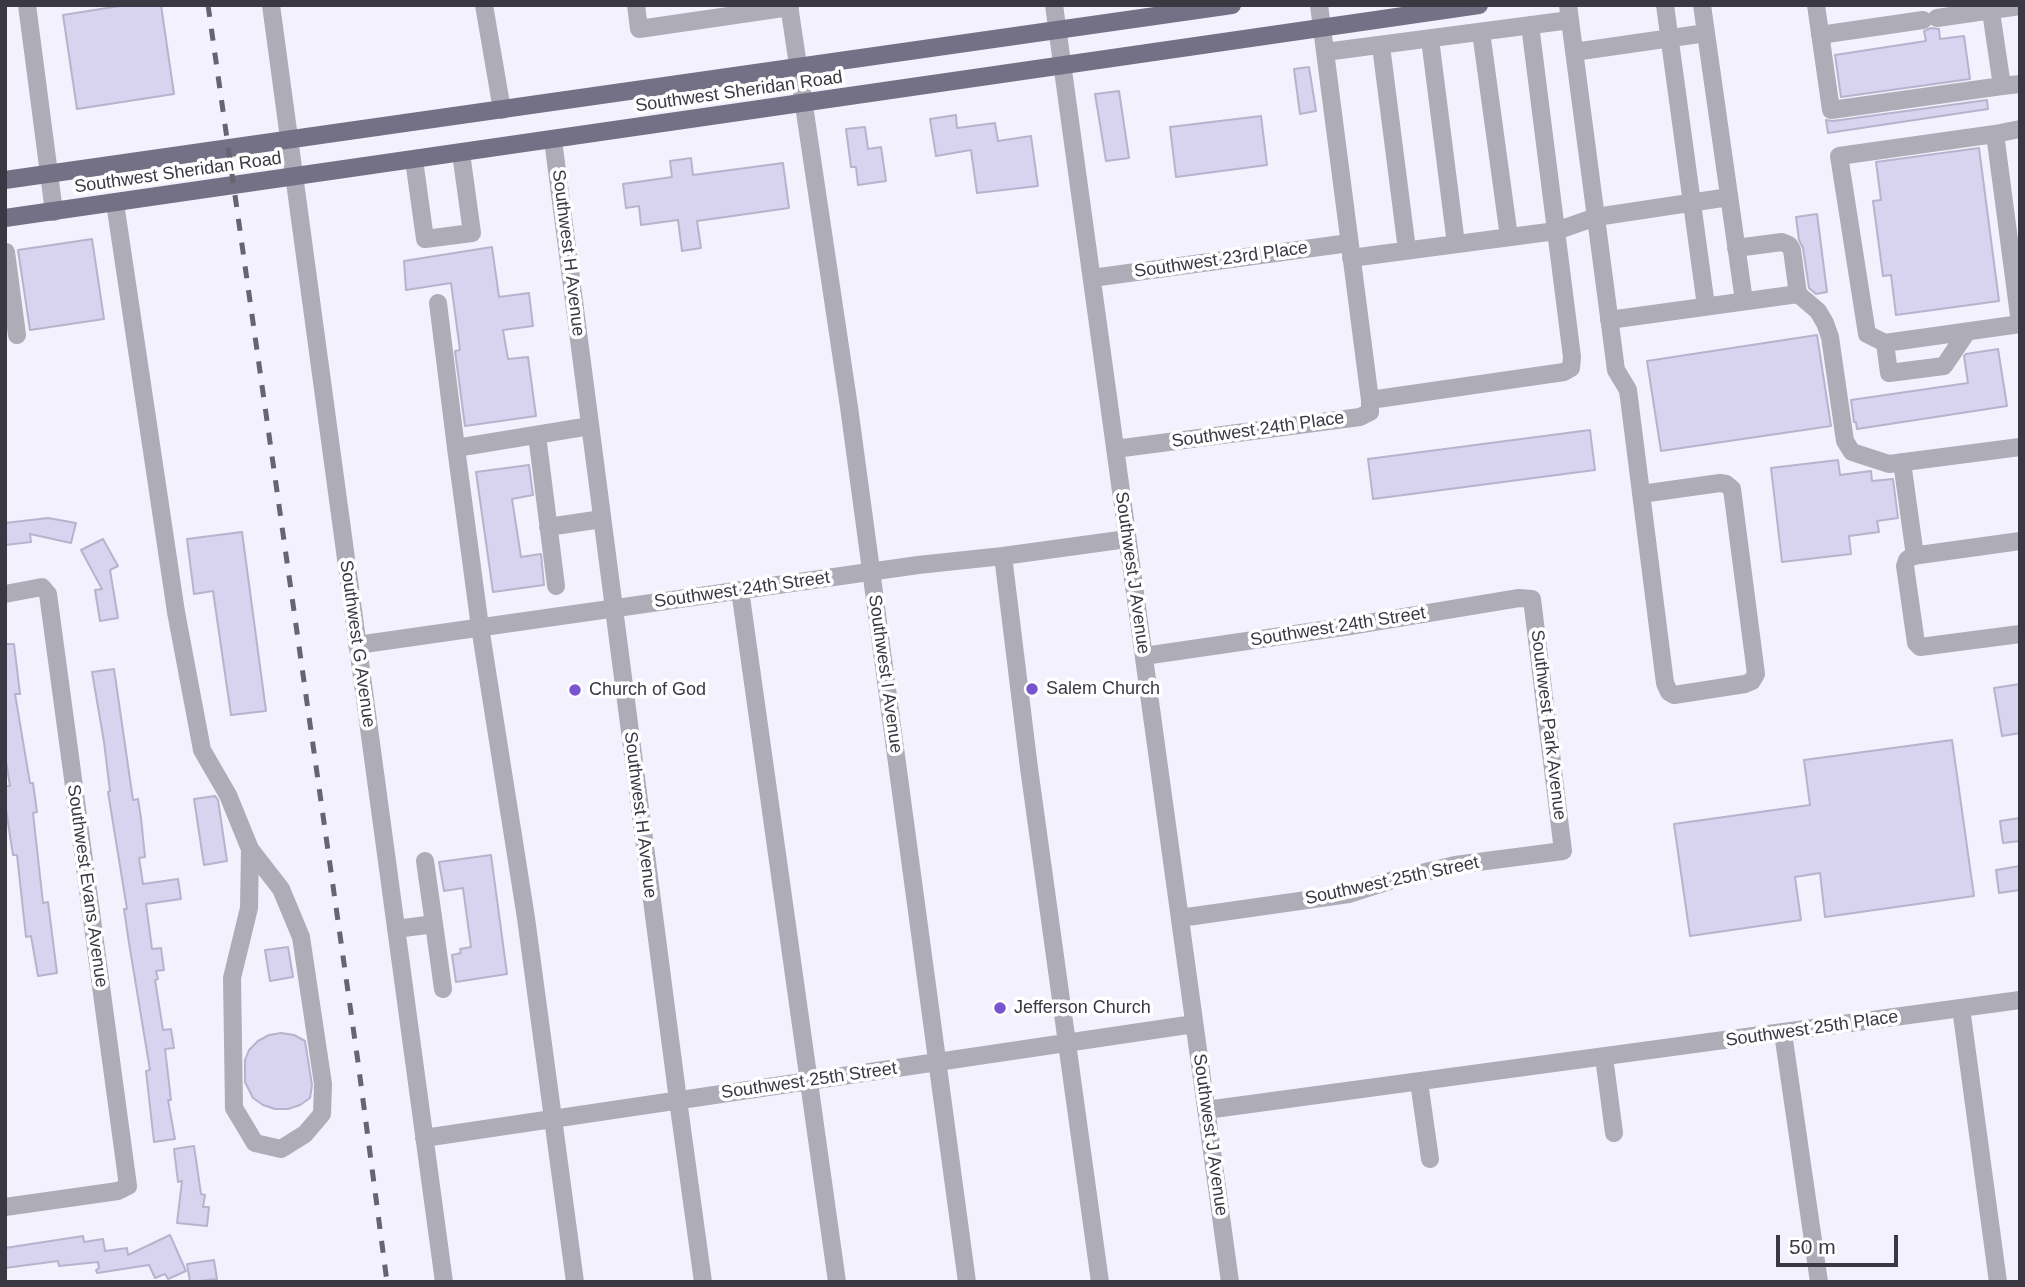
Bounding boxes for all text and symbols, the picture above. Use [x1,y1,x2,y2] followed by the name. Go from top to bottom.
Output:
[634,67,844,117] street label: Southwest Sheridan Road
[73,148,283,198] street label: Southwest Sheridan Road
[547,168,589,338] street label: Southwest H Avenue
[1133,237,1309,283] street label: Southwest 23rd Place
[1170,407,1346,453] street label: Southwest 24th Place
[1110,490,1154,656] street label: Southwest J Avenue
[335,559,379,729] street label: Southwest G Avenue
[653,567,831,613] street label: Southwest 24th Street
[863,593,907,755] street label: Southwest I Avenue
[1249,602,1427,652] street label: Southwest 24th Street
[1526,629,1570,821] street label: Southwest Park Avenue
[1046,678,1160,700] place label: Salem Church
[589,679,706,701] place label: Church of God
[1024,681,1040,697] marker: Salem Church
[567,682,583,698] marker: Church of God
[619,730,661,900] street label: Southwest H Avenue
[62,783,112,989] street label: Southwest Evans Avenue
[1303,852,1481,910] street label: Southwest 25th Street
[1014,997,1151,1019] place label: Jefferson Church
[992,1000,1008,1016] marker: Jefferson Church
[1724,1006,1900,1052] street label: Southwest 25th Place
[1188,1052,1232,1218] street label: Southwest J Avenue
[720,1058,898,1104] street label: Southwest 25th Street
[1780,1220,1902,1264] scale bar
[1789,1235,1836,1258] text: 50 m

